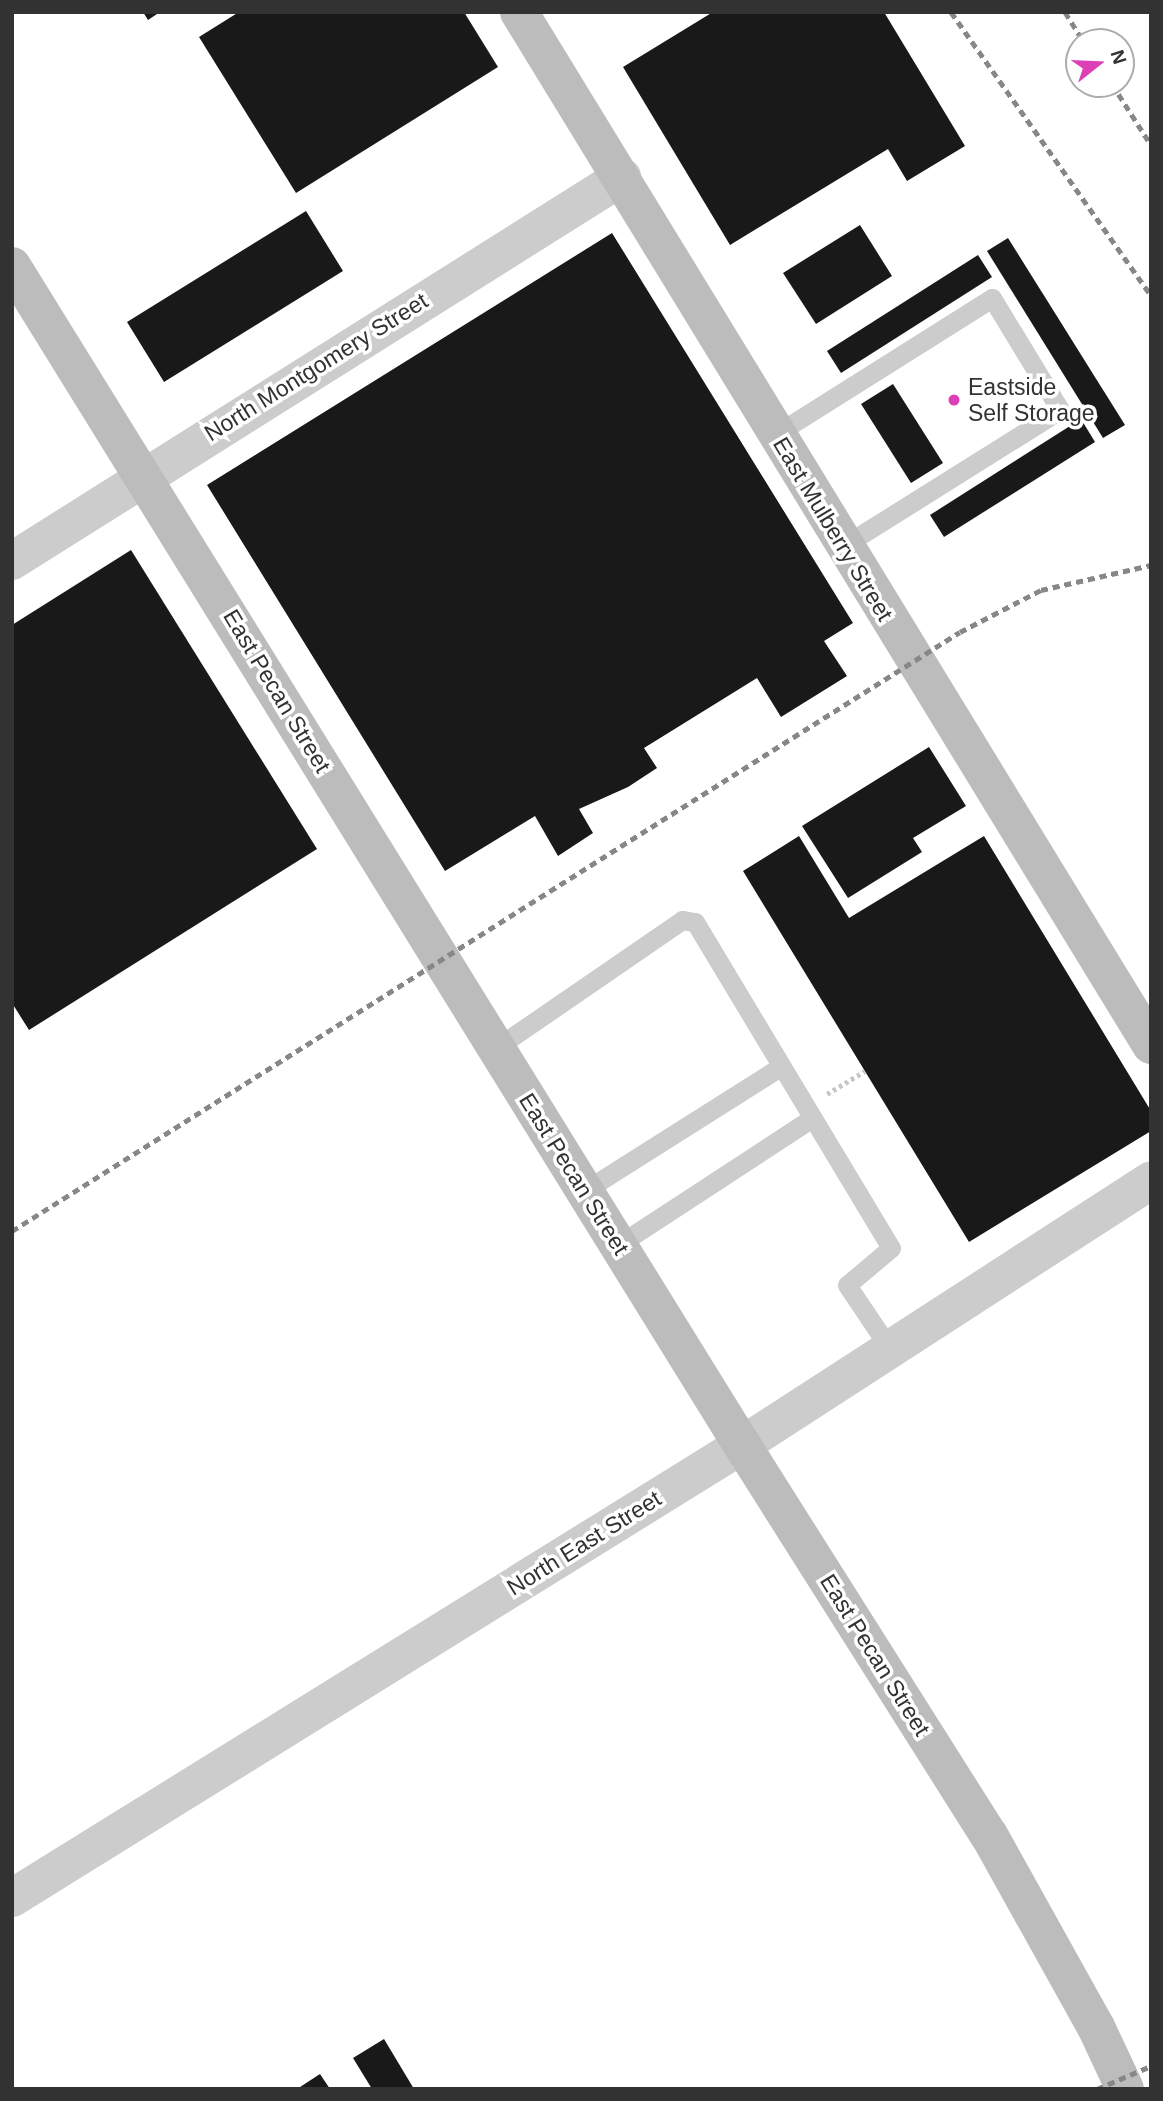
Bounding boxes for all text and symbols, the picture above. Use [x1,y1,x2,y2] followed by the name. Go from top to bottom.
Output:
[1065,28,1135,98] north arrow
[1106,47,1131,67] text: N
[199,287,433,447] street label: North Montgomery Street
[968,373,1095,427] place label: Eastside Self Storage
[946,392,962,408] marker: Eastside Self Storage
[767,432,899,626] street label: East Mulberry Street
[217,604,337,778] street label: East Pecan Street
[513,1088,635,1260] street label: East Pecan Street
[502,1485,666,1601] street label: North East Street
[814,1569,936,1741] street label: East Pecan Street

